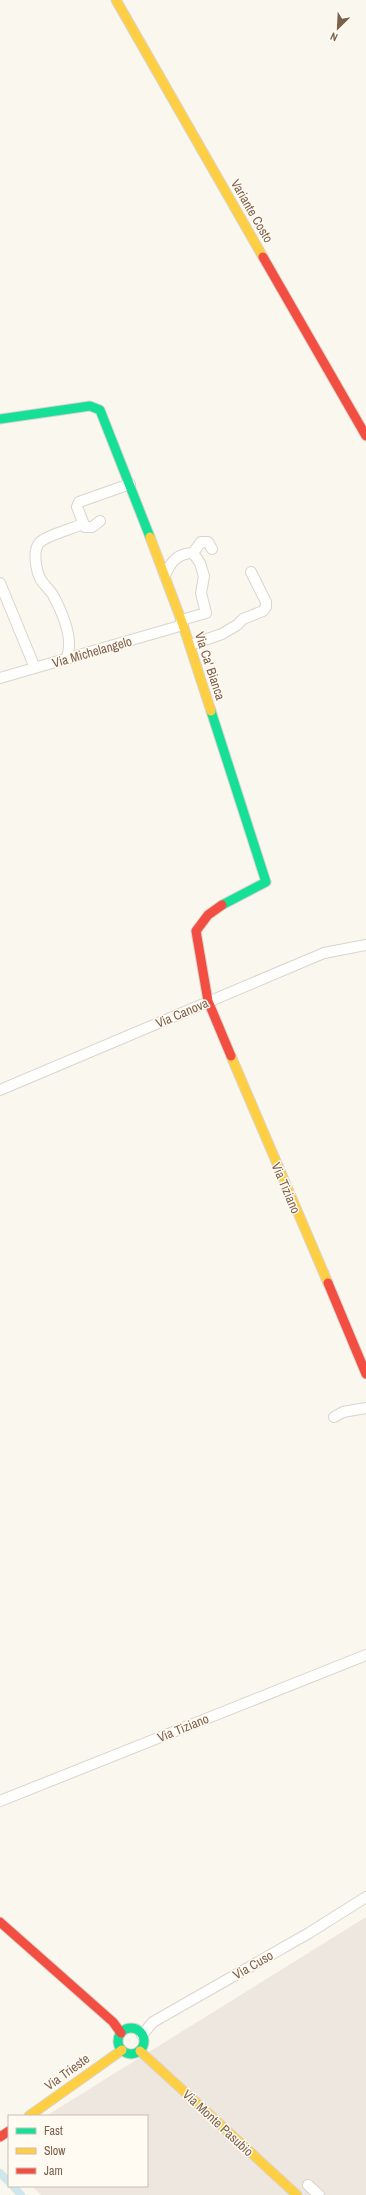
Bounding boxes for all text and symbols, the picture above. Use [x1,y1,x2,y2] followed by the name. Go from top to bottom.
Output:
[318,8,358,48] north arrow
[328,29,340,45] text: N
[227,176,277,246] street label: Variante Costo
[191,630,229,702] street label: Via Ca' Bianca
[50,632,134,671] street label: Via Michelangelo
[153,994,211,1032] street label: Via Canova
[268,1160,304,1216] street label: Via Tiziano
[155,1710,211,1746] street label: Via Tiziano
[230,1947,276,1983] street label: Via Cuso
[41,2050,93,2094] street label: Via Trieste
[179,2086,257,2160] street label: Via Monte Pasubio
[8,2115,148,2187] legend
[44,2123,63,2139] text: Fast
[44,2143,66,2159] text: Slow
[44,2163,63,2179] text: Jam

